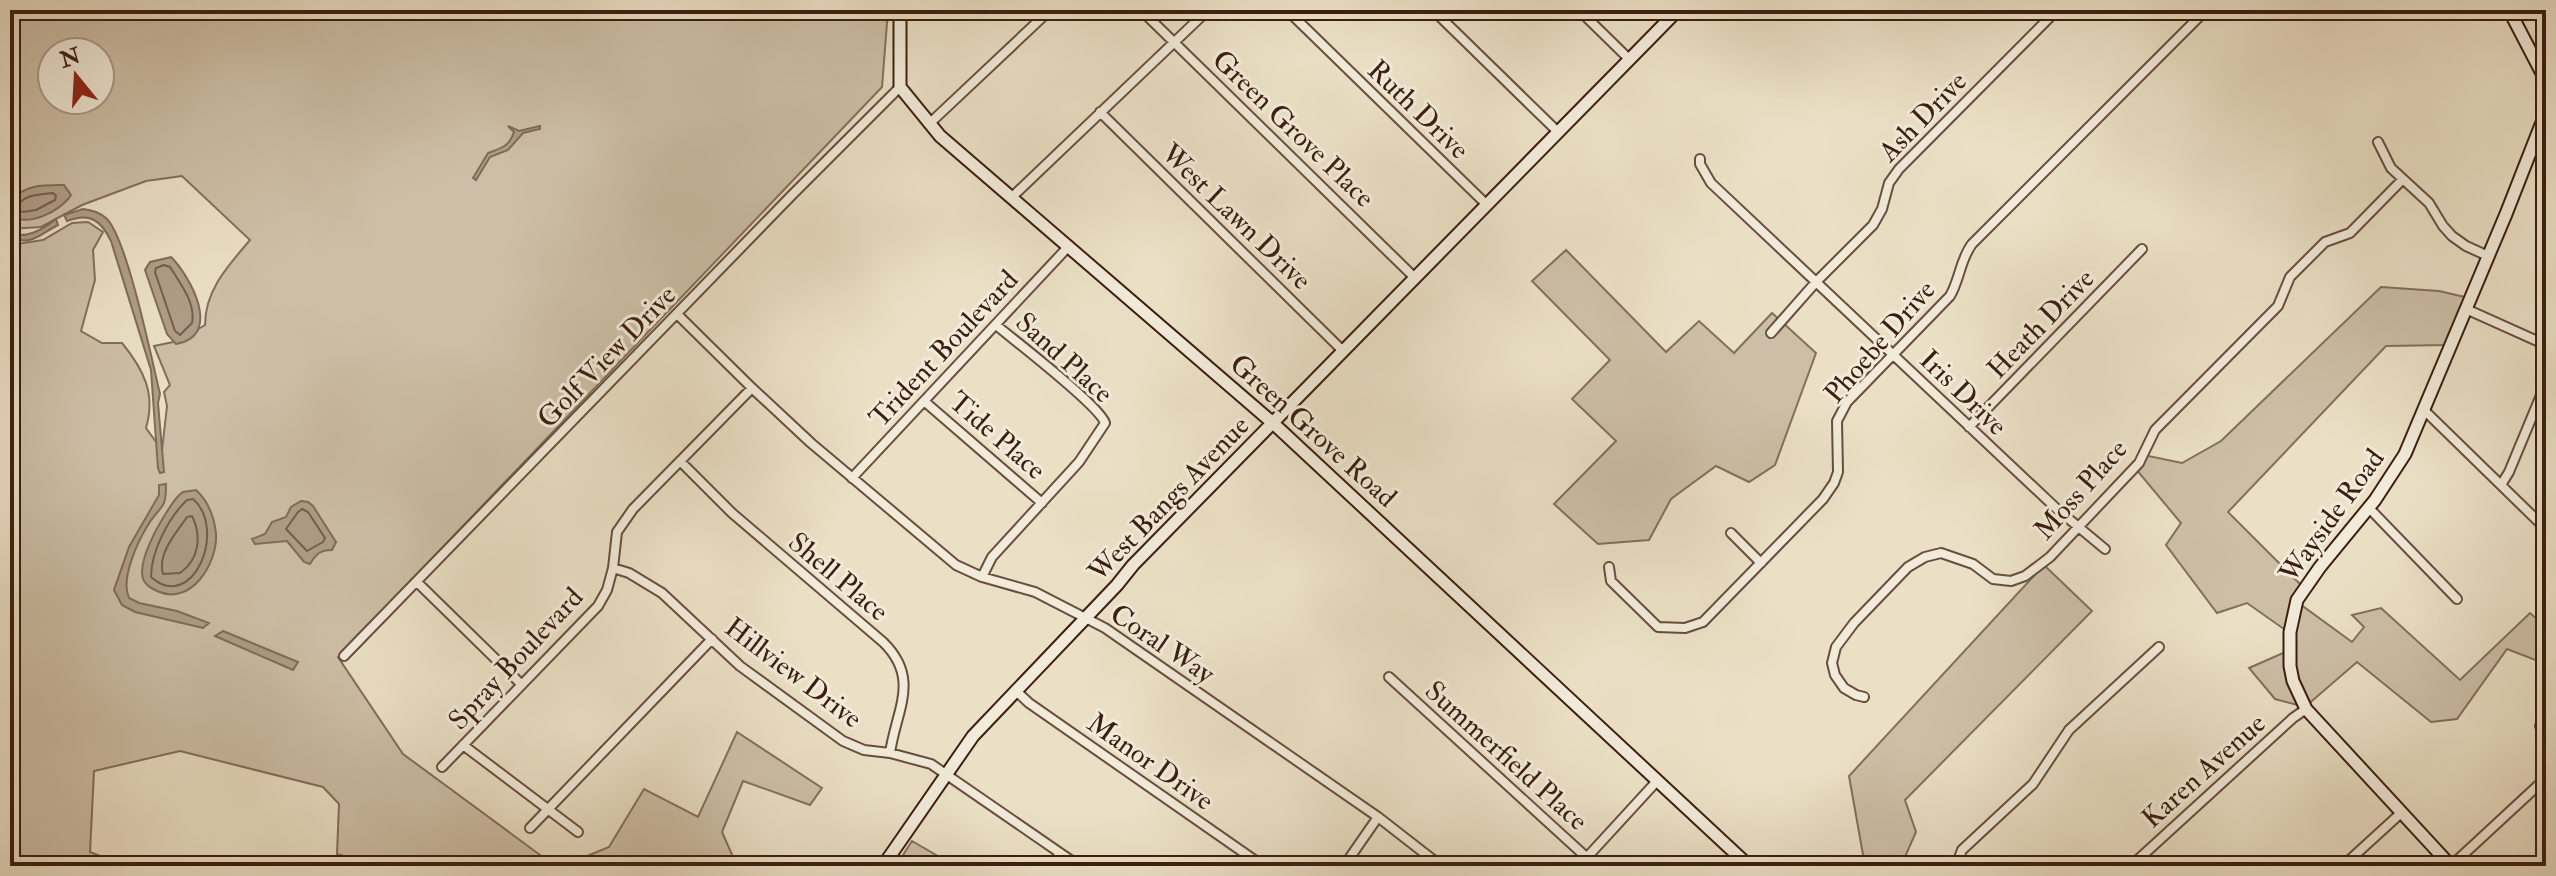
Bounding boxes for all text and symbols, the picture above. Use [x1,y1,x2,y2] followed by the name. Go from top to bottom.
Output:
[36,36,116,116] north arrow
[55,41,84,75] text: N
[1204,43,1382,216] street label: Green Grove Place
[1360,53,1476,167] street label: Ruth Drive
[1871,64,1975,170] street label: Ash Drive
[1153,136,1319,298] street label: West Lawn Drive
[1980,261,2102,386] street label: Heath Drive
[862,263,1026,435] street label: Trident Boulevard
[1817,273,1943,411] street label: Phoebe Drive
[530,278,684,436] street label: Golf View Drive
[1008,305,1120,411] street label: Sand Place
[1912,343,2014,444] street label: Iris Drive
[1222,347,1404,515] street label: Green Grove Road
[941,384,1053,488] street label: Tide Place
[1080,409,1257,590] street label: West Bangs Avenue
[2027,432,2136,547] street label: Moss Place
[2272,442,2392,590] street label: Wayside Road
[781,525,896,629] street label: Shell Place
[441,580,591,738] street label: Spray Boulevard
[1103,597,1222,692] street label: Coral Way
[717,610,869,736] street label: Hillview Drive
[1417,674,1595,839] street label: Summerfield Place
[1080,706,1221,819] street label: Manor Drive
[2135,706,2273,836] street label: Karen Avenue

